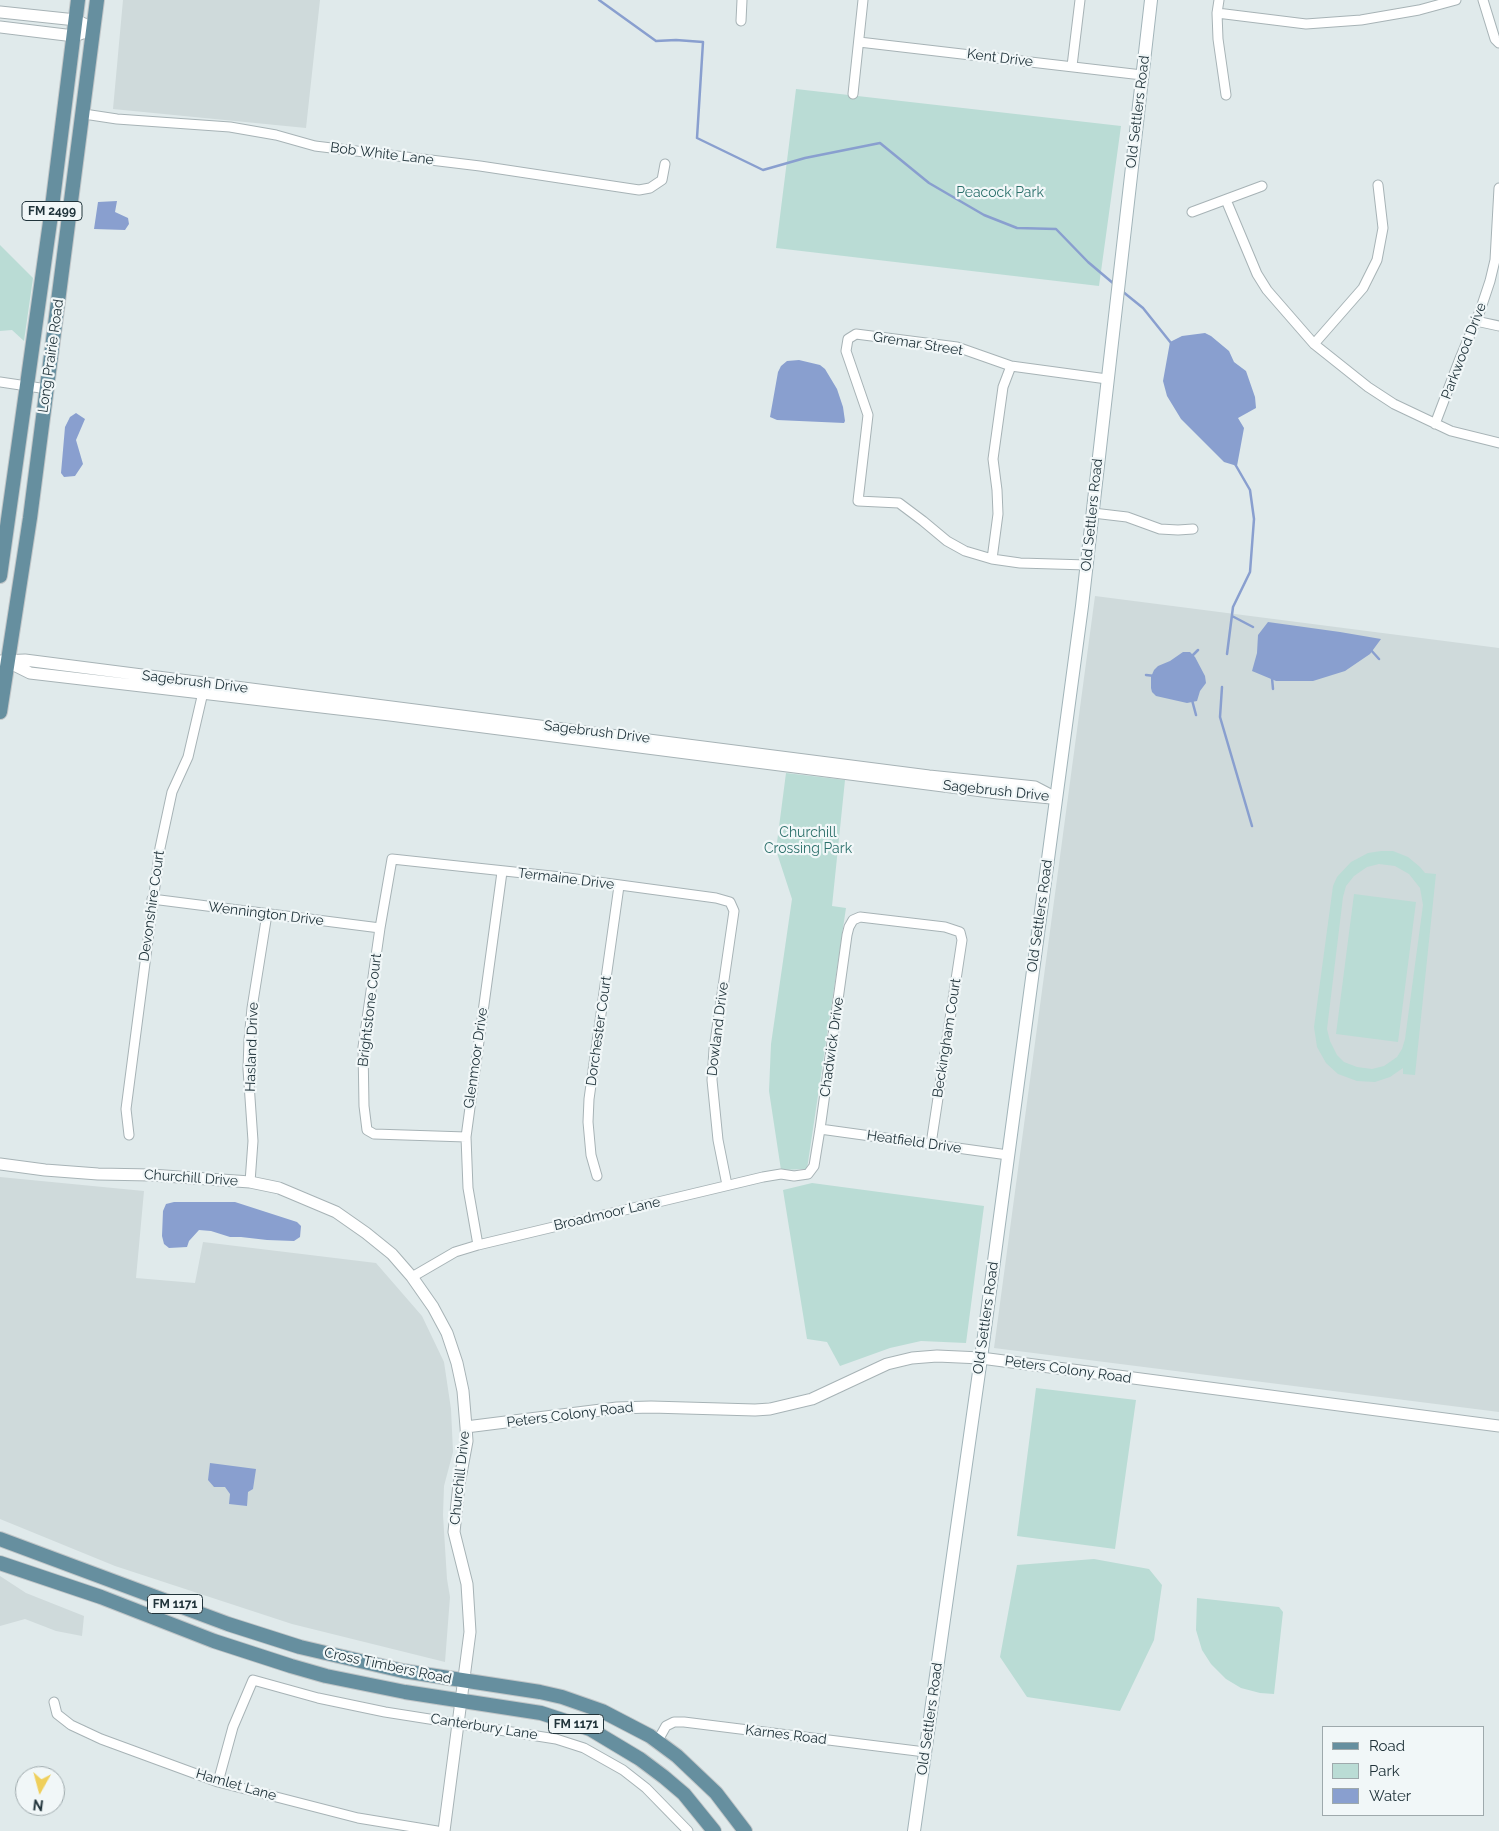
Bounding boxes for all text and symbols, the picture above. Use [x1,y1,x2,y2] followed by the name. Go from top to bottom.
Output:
[966,46,1034,70] street label: Kent Drive
[1123,55,1153,169] street label: Old Settlers Road
[329,139,435,169] street label: Bob White Lane
[956,185,1044,201] park label: Peacock Park
[22,202,82,220] road number: FM 2499
[35,298,67,414] street label: Long Prairie Road
[1438,300,1490,402] street label: Parkwood Drive
[872,329,964,359] street label: Gremar Street
[1078,458,1106,572] street label: Old Settlers Road
[141,667,249,697] street label: Sagebrush Drive
[543,717,651,747] street label: Sagebrush Drive
[942,777,1050,805] street label: Sagebrush Drive
[764,825,852,858] park label: Churchill Crossing Park
[136,849,168,963] street label: Devonshire Court
[1024,859,1056,973] street label: Old Settlers Road
[517,865,615,893] street label: Termaine Drive
[207,899,325,929] street label: Wennington Drive
[355,952,385,1068] street label: Brightstone Court
[583,975,615,1087] street label: Dorchester Court
[929,977,965,1099] street label: Beckingham Court
[704,981,732,1077] street label: Dowland Drive
[817,996,847,1098] street label: Chadwick Drive
[242,1002,262,1092] street label: Hasland Drive
[461,1007,491,1109] street label: Glenmoor Drive
[866,1127,962,1157] street label: Heatfield Drive
[143,1166,239,1190] street label: Churchill Drive
[552,1194,662,1234] street label: Broadmoor Lane
[970,1261,1002,1375] street label: Old Settlers Road
[1004,1353,1132,1387] street label: Peters Colony Road
[506,1399,634,1431] street label: Peters Colony Road
[447,1430,473,1526] street label: Churchill Drive
[148,1595,202,1614] road number: FM 1171
[323,1644,453,1688] street label: Cross Timbers Road
[914,1662,946,1776] street label: Old Settlers Road
[429,1710,539,1744] street label: Canterbury Lane
[548,1715,604,1734] road number: FM 1171
[744,1722,828,1748] street label: Karnes Road
[1322,1726,1484,1816] legend
[1369,1737,1405,1755] text: Road
[1369,1762,1400,1780] text: Park
[194,1765,278,1805] street label: Hamlet Lane
[15,1766,65,1816] north arrow
[1369,1787,1411,1805] text: Water
[32,1796,45,1813] text: N

